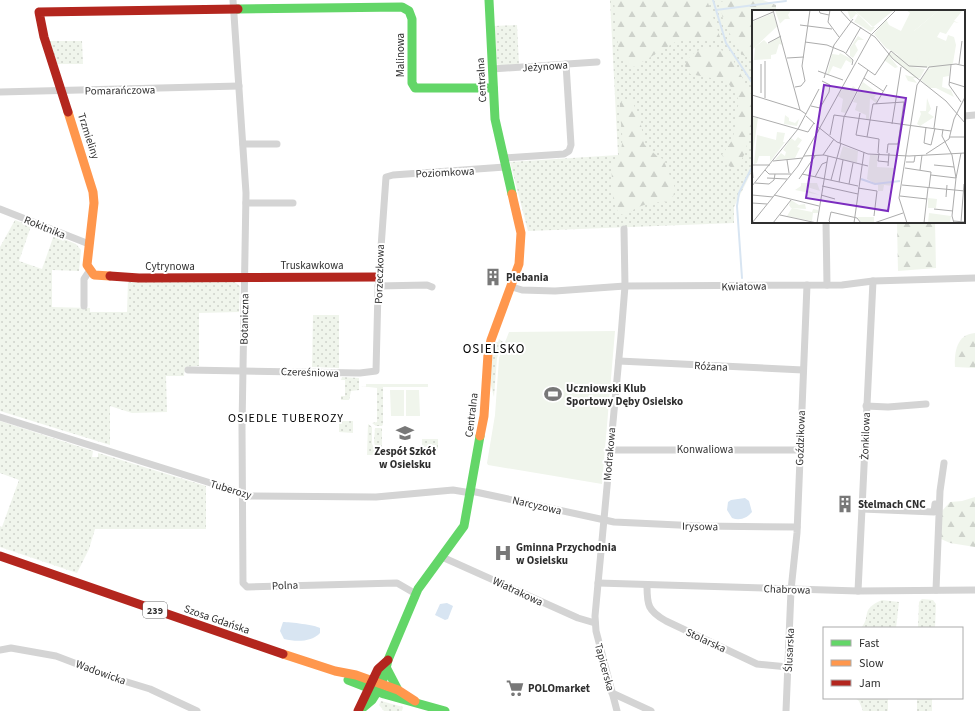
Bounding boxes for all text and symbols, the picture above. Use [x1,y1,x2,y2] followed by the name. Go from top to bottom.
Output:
[752,10,965,223] inset map
[393,33,408,77] street label: Malinowa
[473,57,490,103] street label: Centralna
[522,57,568,76] street label: Jeżynowa
[85,82,155,99] street label: Pomarańczowa
[74,111,103,161] street label: Trzmieliny
[415,163,475,182] street label: Poziomkowa
[22,212,68,243] street label: Rokitnika
[371,244,388,304] street label: Porzeczkowa
[280,258,344,273] street label: Truskawkowa
[145,259,195,274] street label: Cytrynowa
[483,267,503,287] building icon: Plebania
[506,270,549,285] place label: Plebania
[721,279,767,294] street label: Kwiatowa
[237,293,252,345] street label: Botaniczna
[463,340,525,358] district label: OSIELSKO
[694,358,728,375] street label: Różana
[281,364,339,381] street label: Czereśniowa
[566,381,683,409] place label: Uczniowski Klub Sportowy Dęby Osielsko
[543,384,563,404] sports icon: Uczniowski Klub Sportowy Dęby Osielsko
[461,392,482,438] street label: Centralna
[228,410,344,427] district label: OSIEDLE TUBEROZY
[792,410,809,466] street label: Goździkowa
[857,412,874,460] street label: Żonkilowa
[395,423,415,443] school or university icon: Zespół Szkół w Osielsku
[600,427,619,481] street label: Modrakowa
[677,442,733,457] street label: Konwaliowa
[374,444,437,472] place label: Zespół Szkół w Osielsku
[208,476,253,503] street label: Tuberozy
[511,493,563,518] street label: Narcyzowa
[835,494,855,514] building icon: Stelmach CNC
[858,497,926,512] place label: Stelmach CNC
[682,519,718,534] street label: Irysowa
[516,540,617,568] place label: Gminna Przychodnia w Osielsku
[493,543,513,563] hospital icon: Gminna Przychodnia w Osielsku
[490,573,545,610] street label: Wiatrakowa
[272,578,298,593] street label: Polna
[763,581,811,598] street label: Chabrowa
[182,601,252,638] street label: Szosa Gdańska
[143,602,167,618] road number: 239
[683,625,728,656] street label: Stolarska
[823,627,963,699] legend
[781,628,798,672] street label: Ślusarska
[859,635,879,652] text: Fast
[591,642,618,693] street label: Tapicerska
[859,655,884,672] text: Slow
[74,656,128,689] street label: Wadowicka
[859,675,881,692] text: Jam
[505,678,525,698] supermarket icon: POLOmarket
[528,681,591,696] place label: POLOmarket

